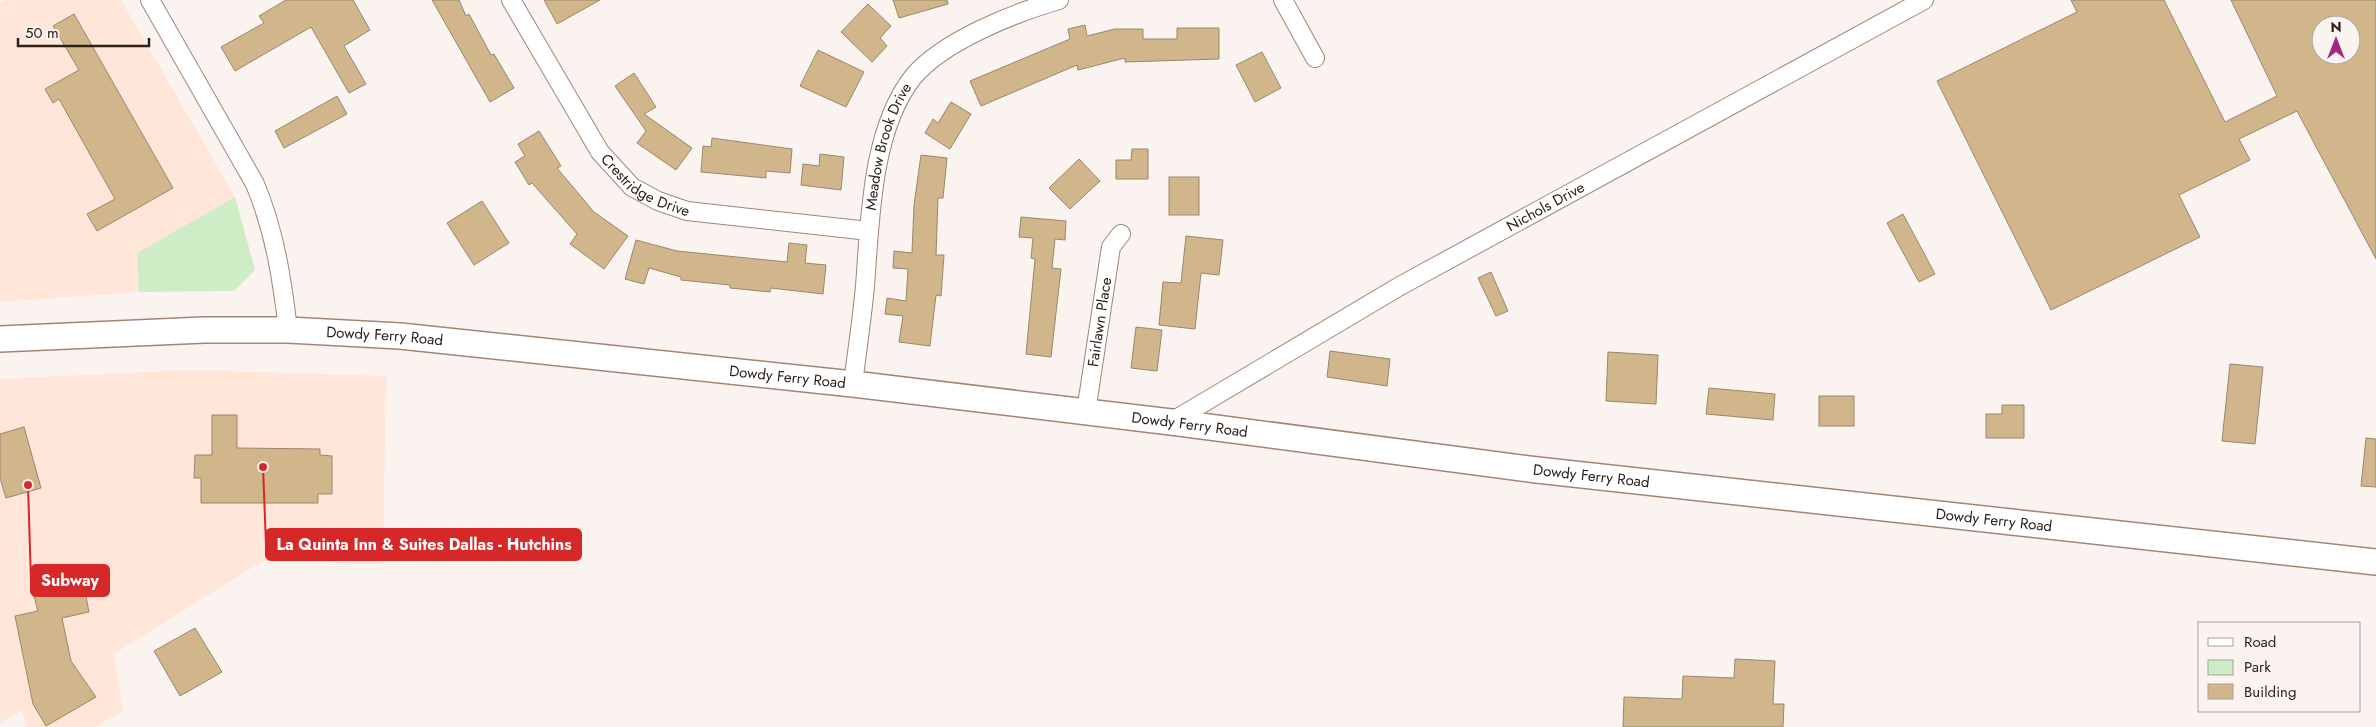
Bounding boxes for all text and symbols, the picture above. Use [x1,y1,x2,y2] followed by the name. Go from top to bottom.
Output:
[18,15,149,47] scale bar
[2311,15,2361,65] north arrow
[2330,17,2342,37] text: N
[25,22,59,44] text: 50 m
[860,78,917,211] street label: Meadow Brook Drive
[596,149,693,222] street label: Crestridge Drive
[1502,176,1589,237] street label: Nichols Drive
[1082,275,1117,368] street label: Fairlawn Place
[326,321,444,351] street label: Dowdy Ferry Road
[728,360,847,394] street label: Dowdy Ferry Road
[1130,406,1249,443] street label: Dowdy Ferry Road
[1532,459,1651,493] street label: Dowdy Ferry Road
[1935,503,2053,537] street label: Dowdy Ferry Road
[266,529,581,560] callout: La Quinta Inn & Suites Dallas - Hutchins
[277,533,571,556] text: La Quinta Inn & Suites Dallas - Hutchins
[31,565,109,596] callout: Subway
[41,569,100,592] text: Subway
[2198,622,2361,712] legend
[2244,631,2276,653] text: Road
[2244,656,2271,678] text: Park
[2244,681,2296,703] text: Building

